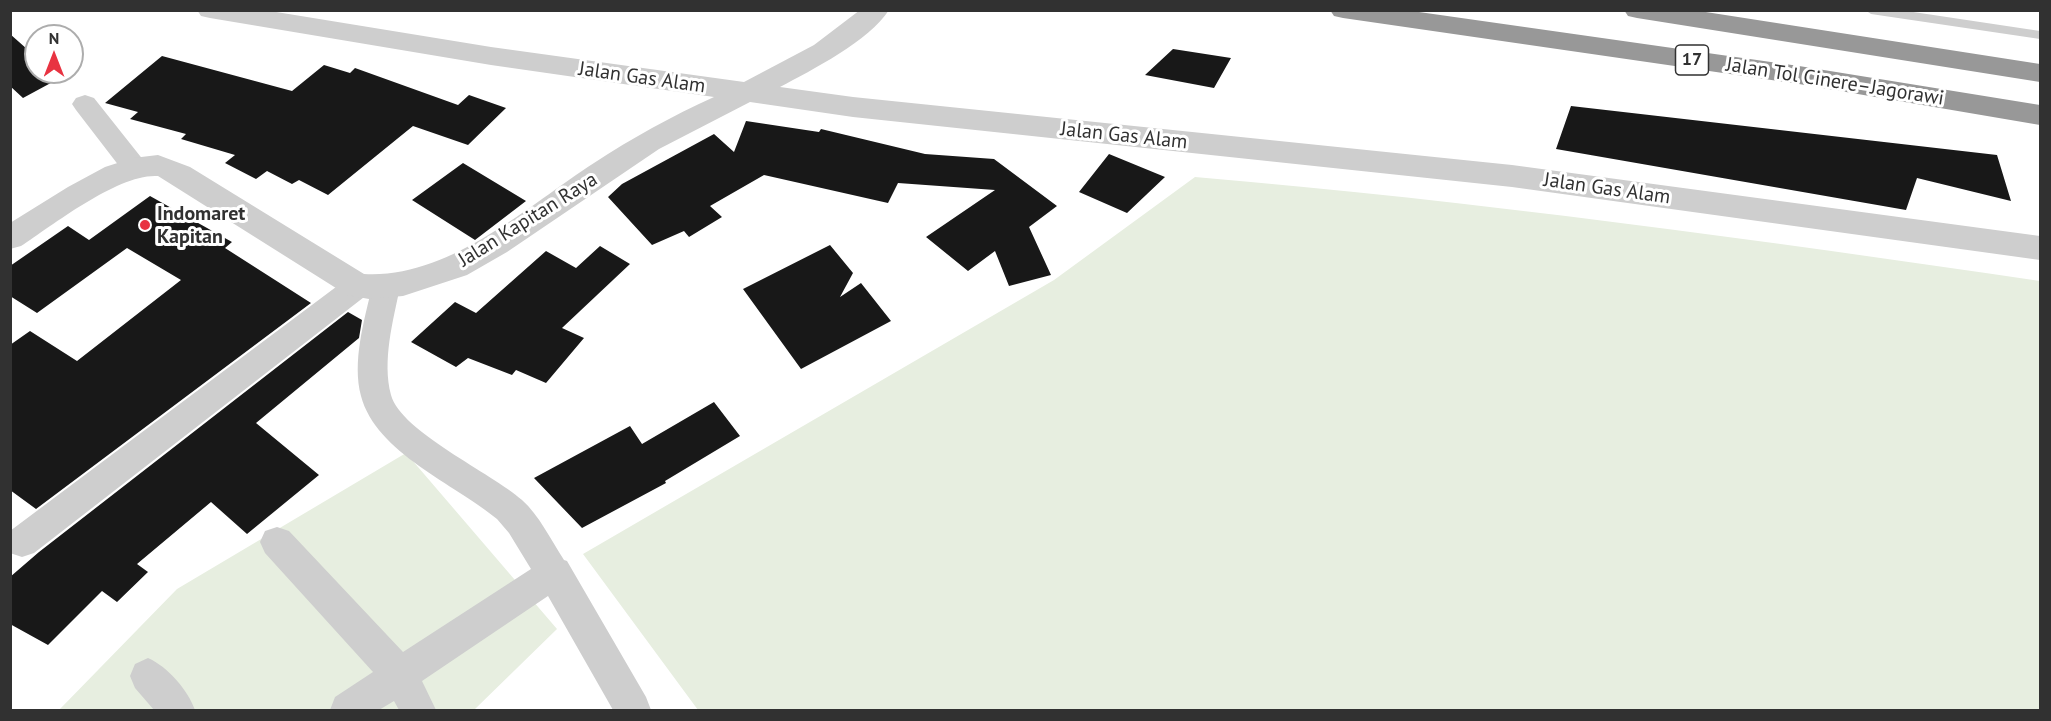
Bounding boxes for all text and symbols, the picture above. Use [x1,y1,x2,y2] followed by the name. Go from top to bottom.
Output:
[24,24,84,84] north arrow
[49,28,59,48] text: N
[1676,45,1708,75] road number: 17
[1724,53,1946,111] street label: Jalan Tol Cinere–Jagorawi
[577,57,707,99] street label: Jalan Gas Alam
[1059,117,1189,155] street label: Jalan Gas Alam
[454,168,602,272] street label: Jalan Kapitan Raya
[1542,168,1672,210] street label: Jalan Gas Alam
[157,202,245,249] place label: Indomaret Kapitan
[138,218,152,232] marker: Indomaret Kapitan

